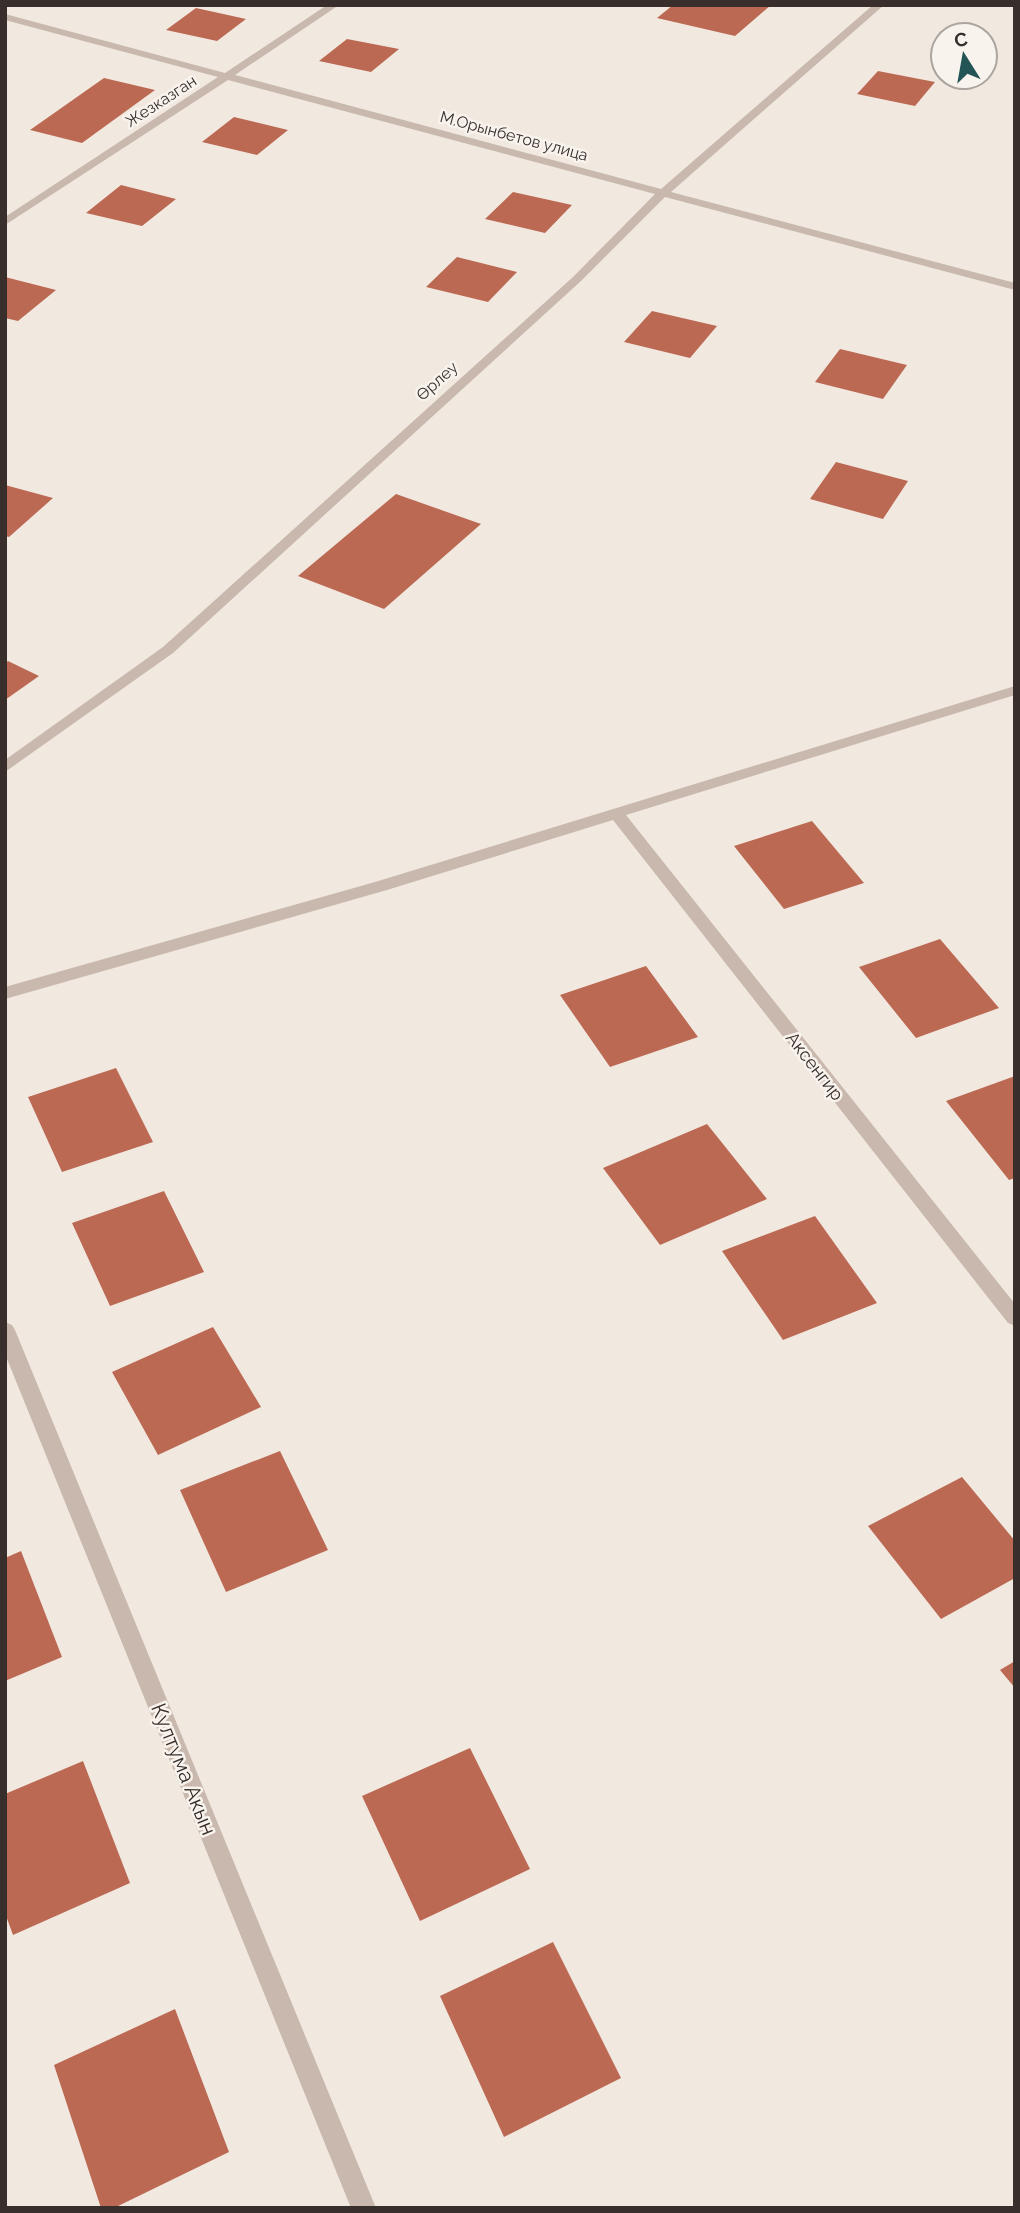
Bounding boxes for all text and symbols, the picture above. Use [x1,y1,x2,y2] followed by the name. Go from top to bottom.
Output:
[929,21,999,91] north arrow
[952,27,969,51] text: С
[122,71,200,131] street label: Жезказган
[438,107,590,165] street label: М.Орынбетов улица
[412,357,462,404] street label: Өрлеу
[782,1028,848,1104] street label: Аксенгир
[146,1700,222,1838] street label: Култума Акын

